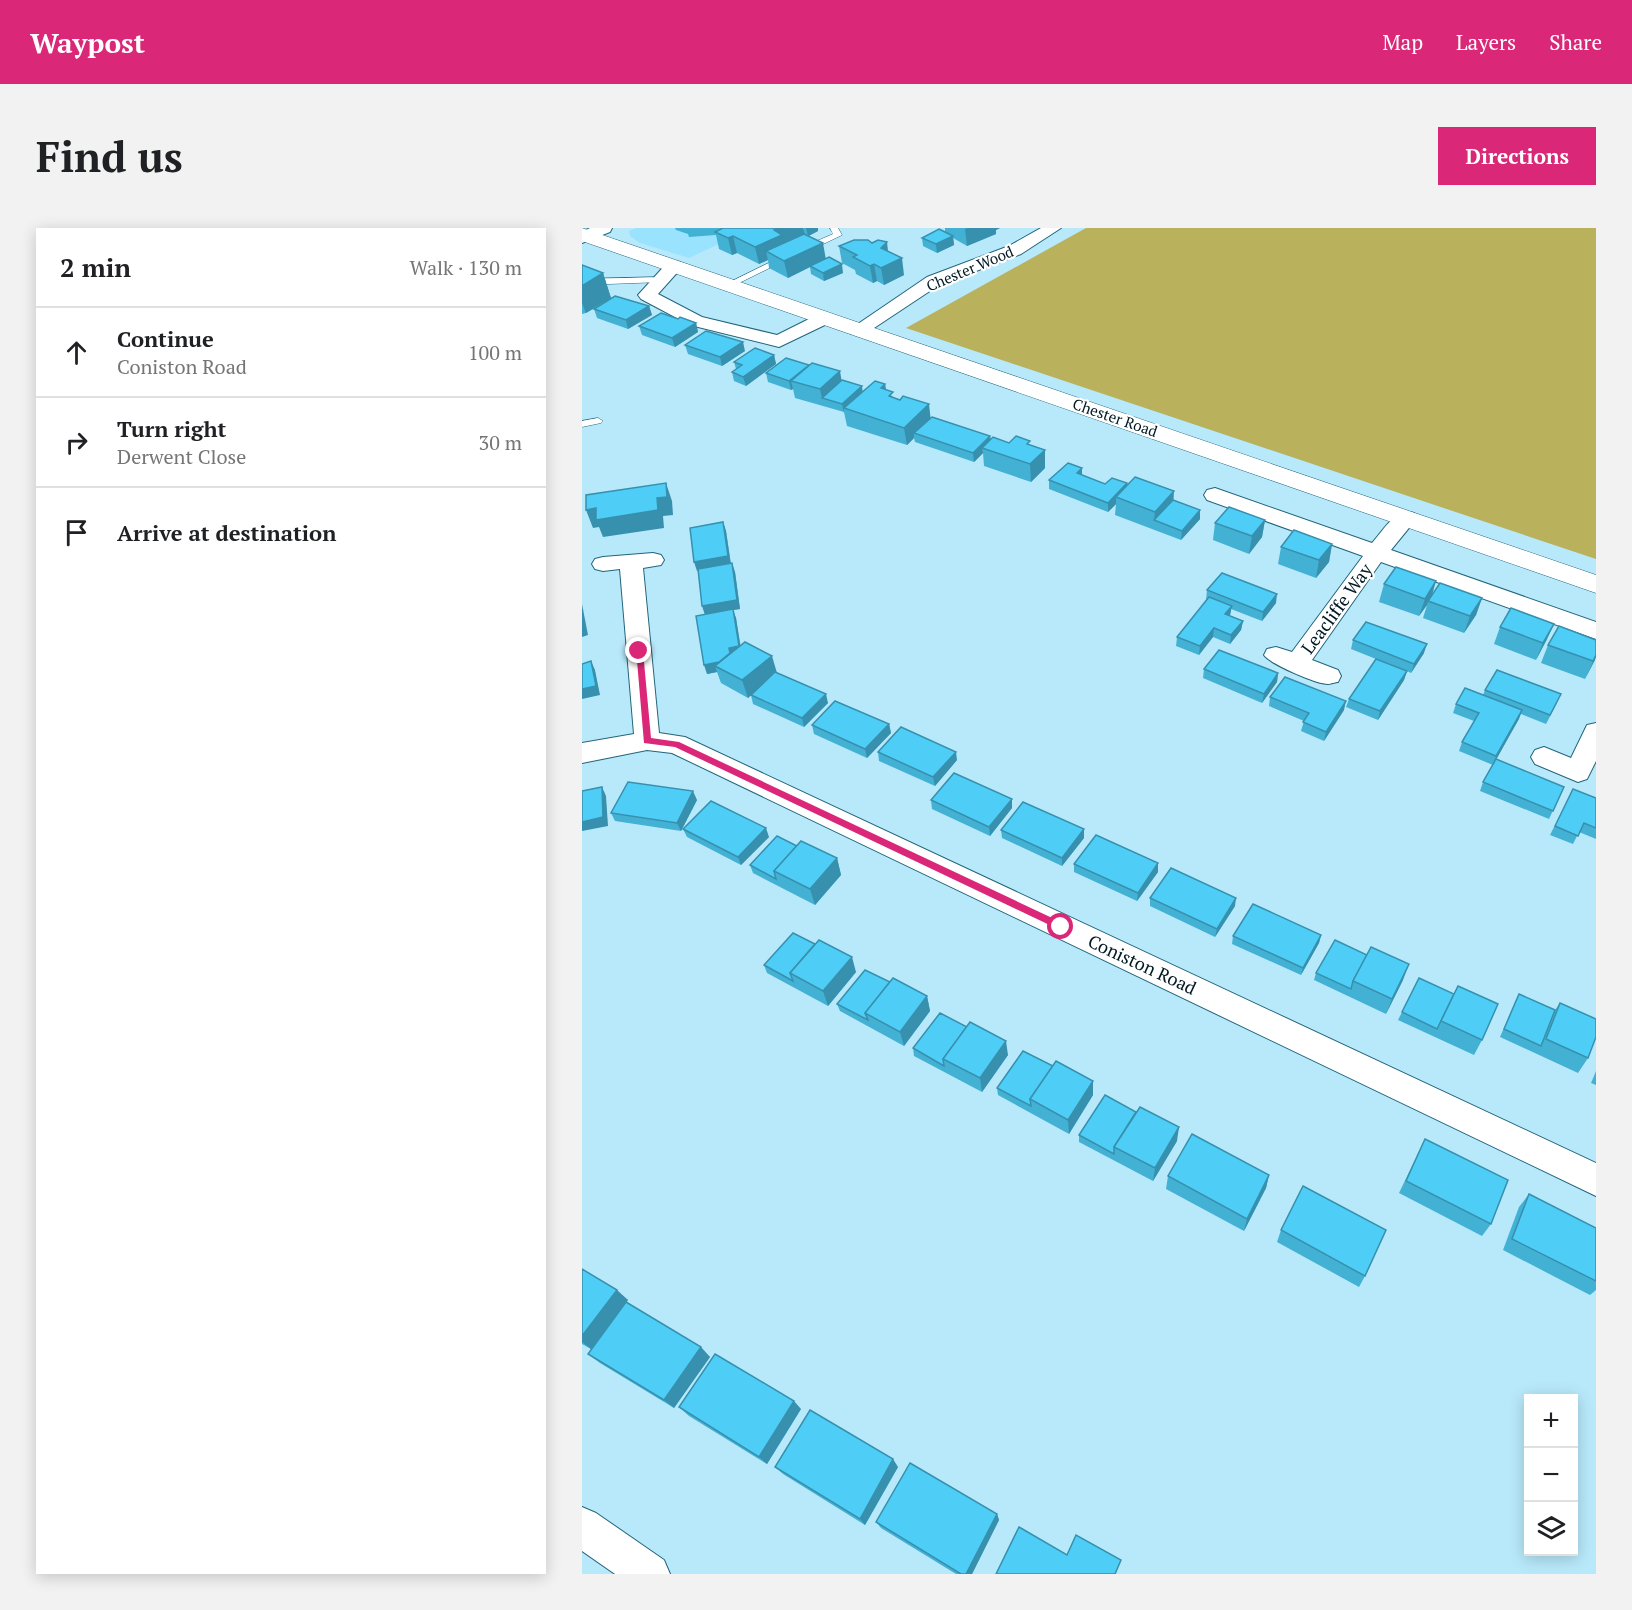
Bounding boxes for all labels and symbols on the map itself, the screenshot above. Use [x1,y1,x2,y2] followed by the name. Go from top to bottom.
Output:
[923,241,1016,295] street label: Chester Wood
[1070,393,1160,441] street label: Chester Road
[1295,558,1378,659] street label: Leacliffe Way
[625,637,651,663] route end
[1047,913,1073,939] route start
[1084,929,1200,1000] street label: Coniston Road

